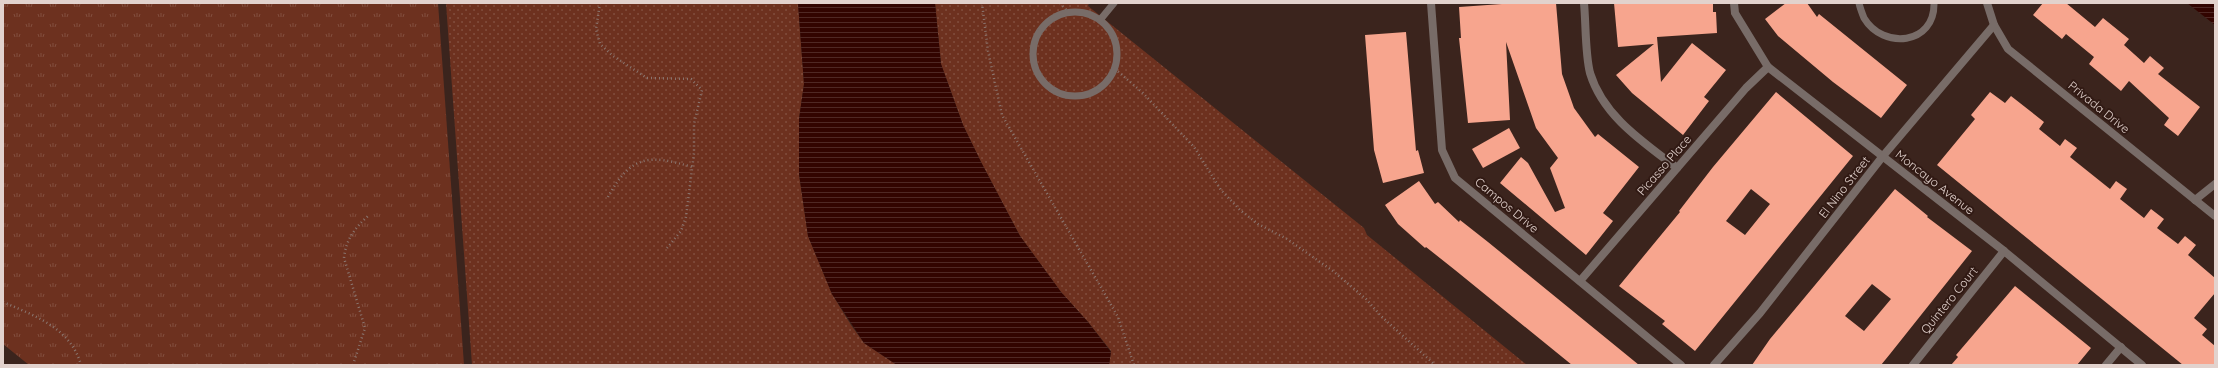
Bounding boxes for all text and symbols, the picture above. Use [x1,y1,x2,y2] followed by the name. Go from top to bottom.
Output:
[2065,78,2133,136] street label: Privada Drive
[1634,132,1694,198] street label: Picasso Place
[1893,147,1978,218] street label: Moncayo Avenue
[1815,153,1873,221] street label: El Nino Street
[1472,174,1542,236] street label: Campos Drive
[1917,263,1981,337] street label: Quintero Court

